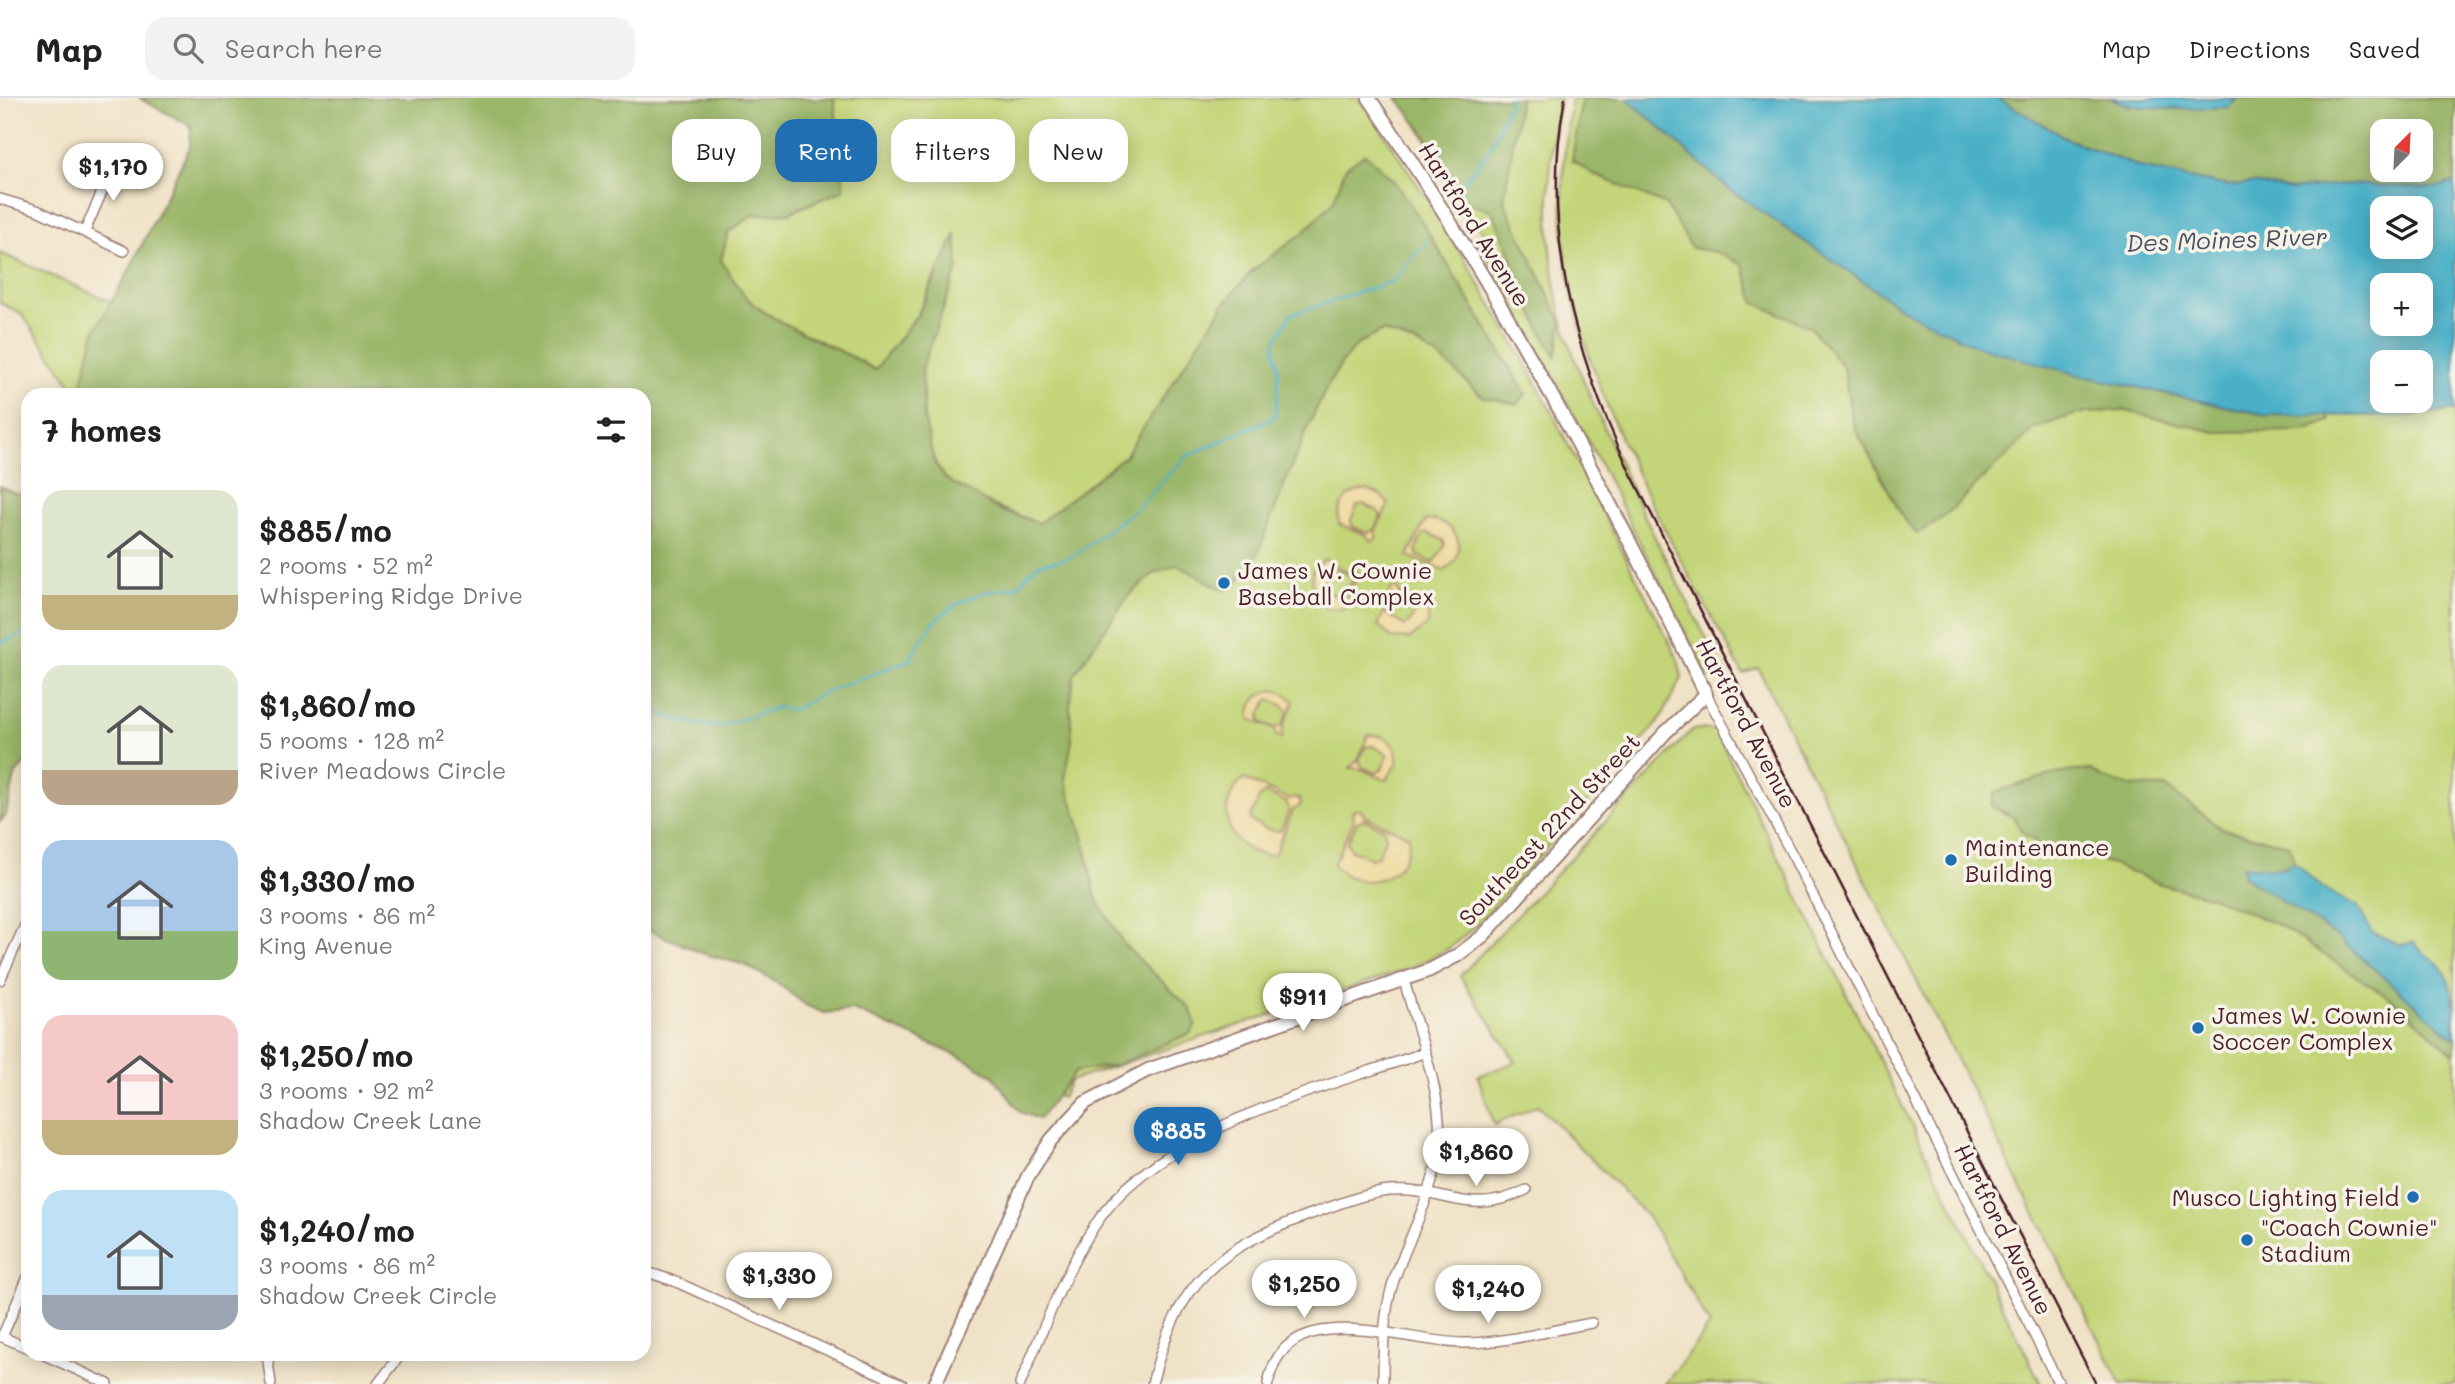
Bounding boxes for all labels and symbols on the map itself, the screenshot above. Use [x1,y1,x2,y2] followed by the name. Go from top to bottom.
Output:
[2370,119,2432,182] north arrow
[1412,136,1538,312] street label: Hartford Avenue
[56,144,170,203] pin: $1,170
[2126,220,2328,258] water label: Des Moines River
[1238,555,1434,611] place label: James W. Cownie Baseball Complex
[1216,575,1232,591] marker: James W. Cownie Baseball Complex
[1690,633,1804,813] street label: Hartford Avenue
[1452,726,1646,932] street label: Southeast 22nd Street
[1965,832,2109,888] place label: Maintenance Building
[1943,852,1959,868] marker: Maintenance Building
[1262,974,1344,1033] pin: $911
[2212,1000,2406,1056] place label: James W. Cownie Soccer Complex
[2190,1020,2206,1036] marker: James W. Cownie Soccer Complex
[1137,1108,1219,1167] pin: $885
[1419,1128,1533,1188] pin: $1,860
[1948,1138,2060,1320] street label: Hartford Avenue
[2172,1182,2399,1212] place label: Musco Lighting Field
[2405,1189,2421,1205] marker: Musco Lighting Field
[2261,1212,2437,1268] place label: "Coach Cownie" Stadium
[2239,1232,2255,1248] marker: "Coach Cownie" Stadium
[722,1252,836,1312] pin: $1,330
[1247,1260,1361,1320] pin: $1,250
[1431,1266,1545,1325] pin: $1,240

